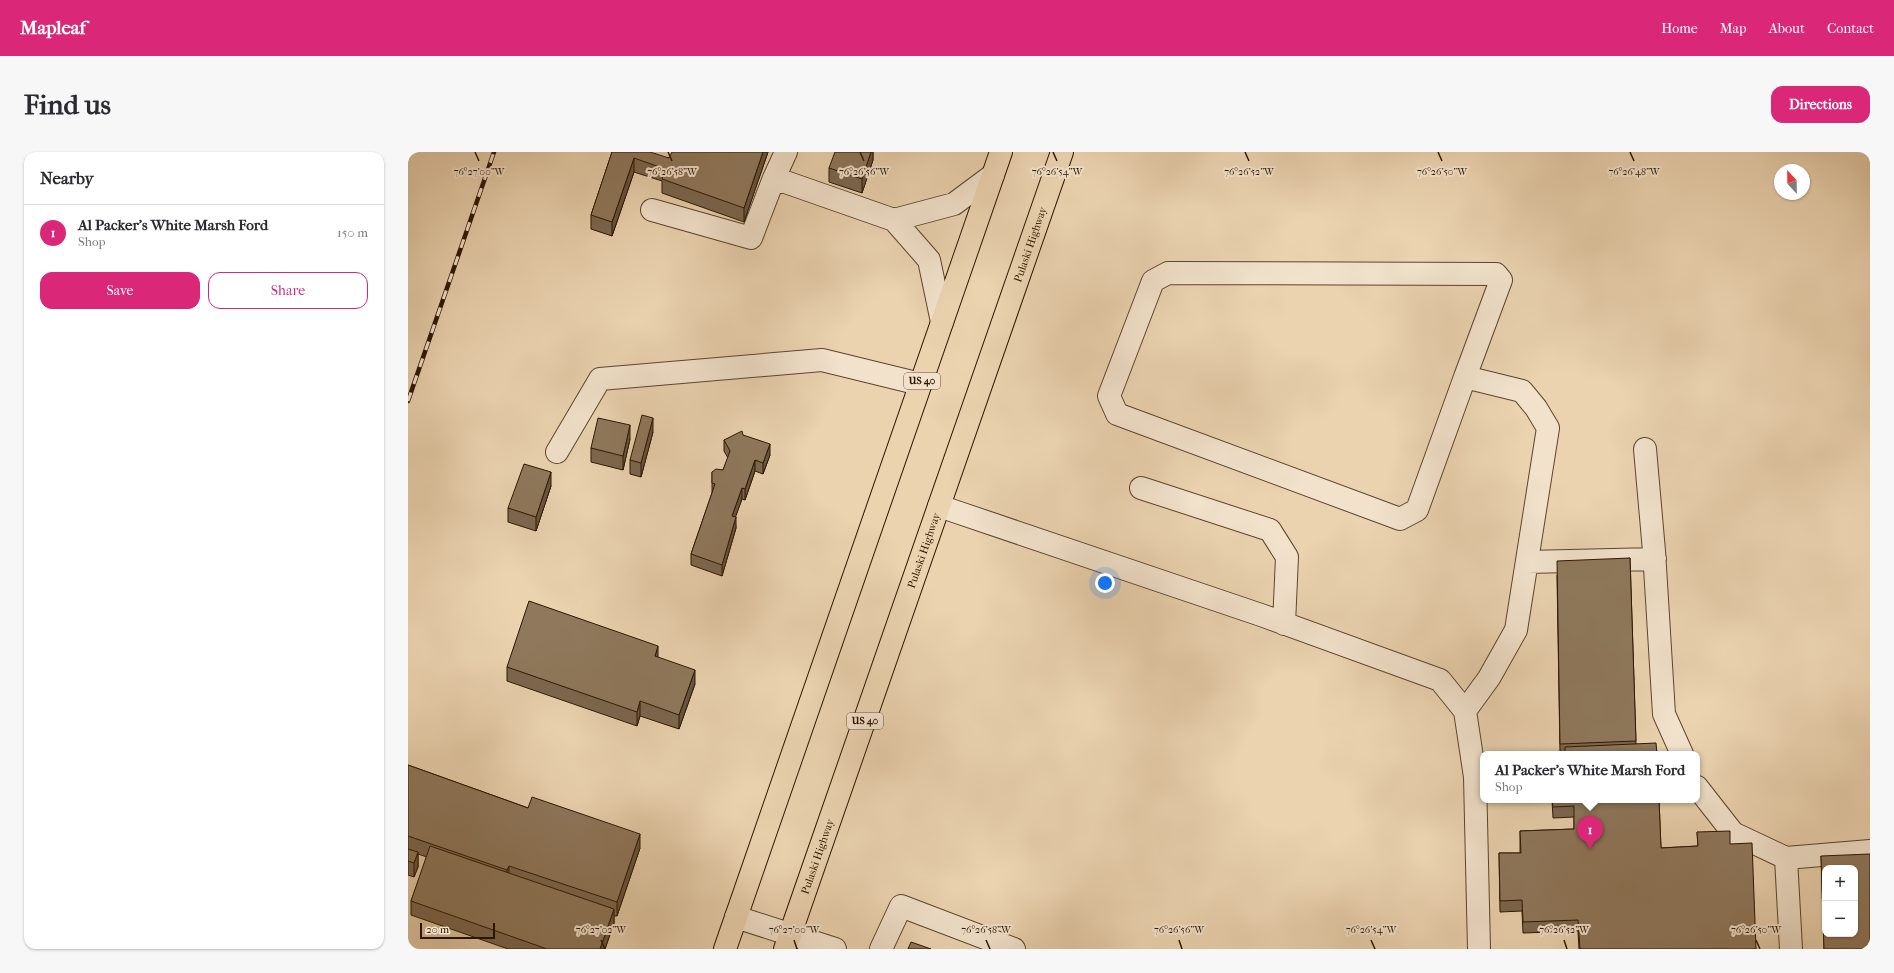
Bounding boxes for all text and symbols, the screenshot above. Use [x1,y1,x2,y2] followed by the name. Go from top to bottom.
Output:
[20,17,86,39] text: Mapleaf
[1661,20,1698,37] text: Home
[1720,20,1747,37] text: Map
[1769,20,1805,37] text: About
[1827,20,1874,37] text: Contact
[1771,86,1870,123] button: Directions
[24,88,111,121] text: Find us
[1774,164,1810,200] north arrow
[454,166,506,178] text: 76°27'00"W
[647,166,698,178] text: 76°26'58"W
[839,166,890,178] text: 76°26'56"W
[1032,166,1083,178] text: 76°26'54"W
[1224,166,1275,178] text: 76°26'52"W
[1417,166,1468,178] text: 76°26'50"W
[1608,166,1661,178] text: 76°26'48"W
[40,168,94,188] text: Nearby
[1011,204,1049,284] street label: Pulaski Highway
[78,216,268,234] text: Al Packer's White Marsh Ford
[51,225,55,240] text: 1
[337,225,368,240] text: 150 m
[78,234,106,249] text: Shop
[40,272,200,309] button: Save
[208,272,368,309] button: Share
[904,373,940,389] road number: US 40
[904,510,943,590] street label: Pulaski Highway
[1095,573,1115,593] your location
[847,713,883,729] road number: US 40
[1480,751,1700,803] popup
[1495,761,1685,779] text: Al Packer's White Marsh Ford
[1495,779,1523,794] text: Shop
[798,816,837,896] street label: Pulaski Highway
[1577,816,1603,849] pin: 1
[1822,865,1858,937] map controls
[1822,865,1858,901] button: +
[1822,901,1858,937] button: −
[420,921,495,940] scale bar
[426,923,449,936] text: 20 m
[576,924,627,936] text: 76°27'02"W
[769,924,821,936] text: 76°27'00"W
[961,924,1012,936] text: 76°26'58"W
[1154,924,1205,936] text: 76°26'56"W
[1346,924,1397,936] text: 76°26'54"W
[1539,924,1590,936] text: 76°26'52"W
[1731,924,1782,936] text: 76°26'50"W

